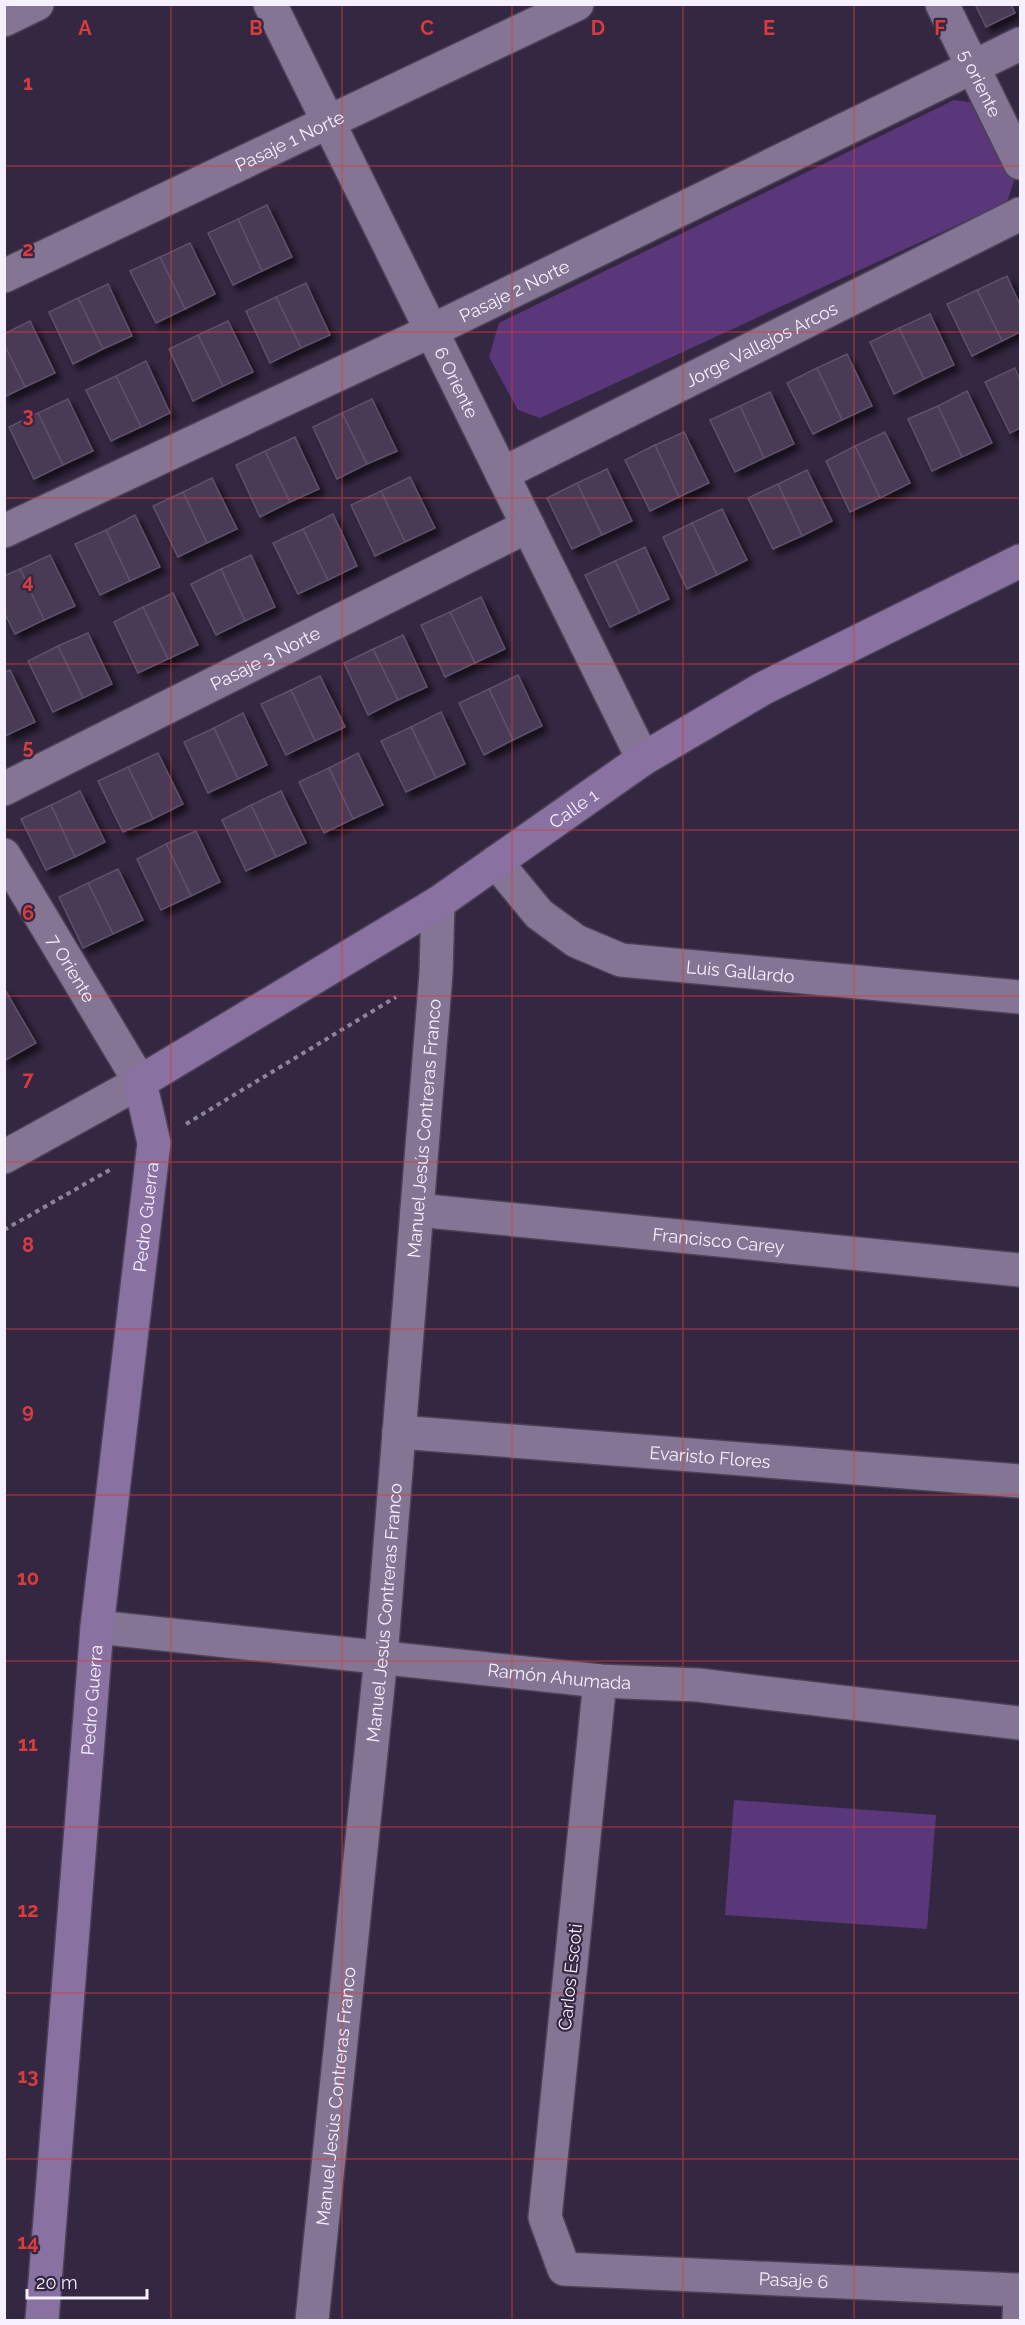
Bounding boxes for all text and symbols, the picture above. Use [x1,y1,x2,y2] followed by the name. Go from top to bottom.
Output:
[78,16,92,40] text: A
[249,16,263,40] text: B
[420,16,434,40] text: C
[591,16,605,40] text: D
[763,16,775,40] text: E
[934,16,946,40] text: F
[955,46,1006,121] street label: 5 oriente
[23,71,33,95] text: 1
[232,105,348,175] street label: Pasaje 1 Norte
[22,237,34,261] text: 2
[456,255,573,326] street label: Pasaje 2 Norte
[682,297,841,391] street label: Jorge Vallejos Arcos
[431,343,483,422] street label: 6 Oriente
[22,403,34,427] text: 3
[22,569,34,593] text: 4
[207,621,324,694] street label: Pasaje 3 Norte
[22,735,34,759] text: 5
[545,783,602,832] street label: Calle 1
[22,901,34,925] text: 6
[43,930,100,1006] street label: 7 Oriente
[685,956,796,987] street label: Luis Gallardo
[403,998,444,1259] street label: Manuel Jesús Contreras Franco
[22,1067,34,1091] text: 7
[128,1161,162,1273] street label: Pedro Guerra
[652,1223,786,1257] street label: Francisco Carey
[22,1233,34,1257] text: 8
[22,1399,34,1423] text: 9
[649,1441,772,1472] street label: Evaristo Flores
[362,1482,405,1743] street label: Manuel Jesús Contreras Franco
[17,1566,39,1590] text: 10
[76,1644,106,1756] street label: Pedro Guerra
[487,1659,632,1693] street label: Ramón Ahumada
[18,1732,38,1756] text: 11
[17,1898,39,1922] text: 12
[554,1923,586,2031] street label: Carlos Escoti
[311,1965,359,2227] street label: Manuel Jesús Contreras Franco
[17,2064,39,2088] text: 13
[17,2230,39,2254] text: 14
[27,2262,147,2300] scale bar
[758,2267,829,2292] street label: Pasaje 6
[36,2272,78,2293] text: 20 m

